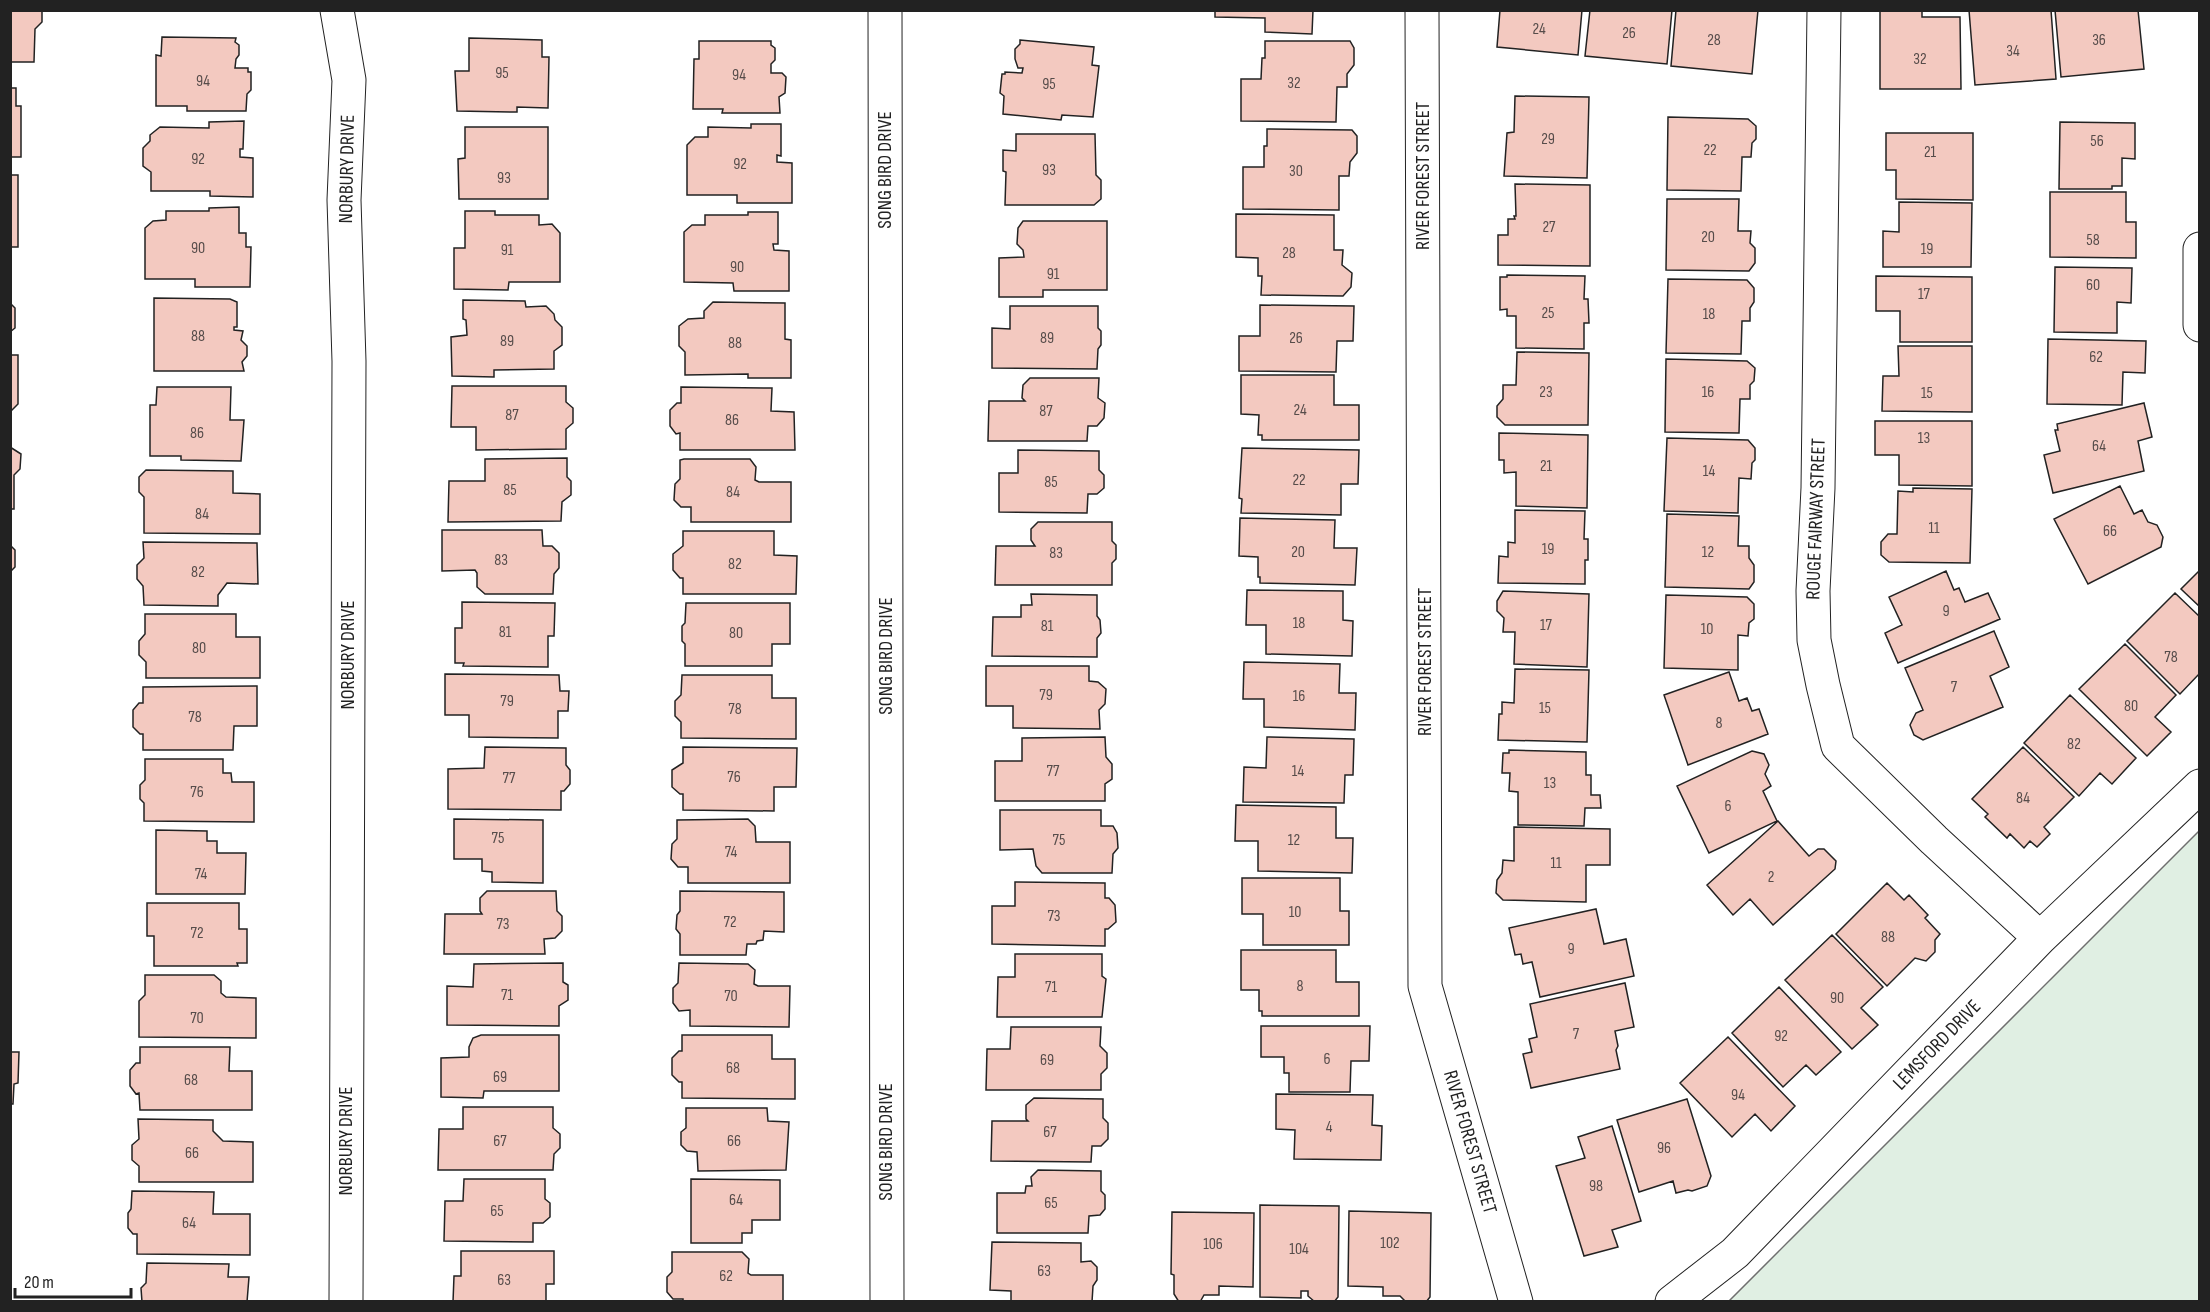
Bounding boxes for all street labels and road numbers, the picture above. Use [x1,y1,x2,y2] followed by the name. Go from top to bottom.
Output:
[1411,102,1435,250] street label: RIVER FOREST STREET
[873,111,897,229] street label: SONG BIRD DRIVE
[334,114,360,224] street label: NORBURY DRIVE
[1801,438,1831,600] street label: ROUGE FAIRWAY STREET
[1413,588,1437,736] street label: RIVER FOREST STREET
[874,597,898,715] street label: SONG BIRD DRIVE
[336,601,360,709] street label: NORBURY DRIVE
[1888,995,1986,1095] street label: LEMSFORD DRIVE
[1438,1068,1502,1216] street label: RIVER FOREST STREET
[874,1083,898,1201] street label: SONG BIRD DRIVE
[334,1087,358,1195] street label: NORBURY DRIVE

